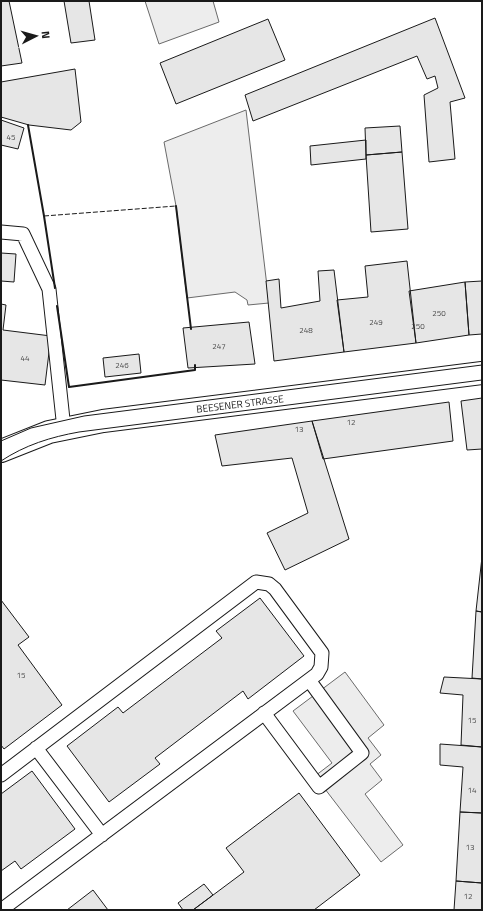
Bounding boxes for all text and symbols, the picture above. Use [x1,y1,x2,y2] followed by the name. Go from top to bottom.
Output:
[16,16,56,56] north arrow
[38,30,54,40] text: N
[7,131,16,143] house number: 45
[432,307,446,319] house number: 250
[369,316,383,328] house number: 249
[411,320,425,332] house number: 250
[299,324,313,336] house number: 248
[212,340,226,352] house number: 247
[21,352,30,364] house number: 44
[115,359,129,371] house number: 246
[195,391,285,417] street label: BEESENER STRASSE
[347,416,355,428] house number: 12
[295,423,303,435] house number: 13
[17,669,26,681] house number: 15
[468,714,477,726] house number: 15
[468,784,477,796] house number: 14
[466,841,474,853] house number: 13
[464,890,472,902] house number: 12

